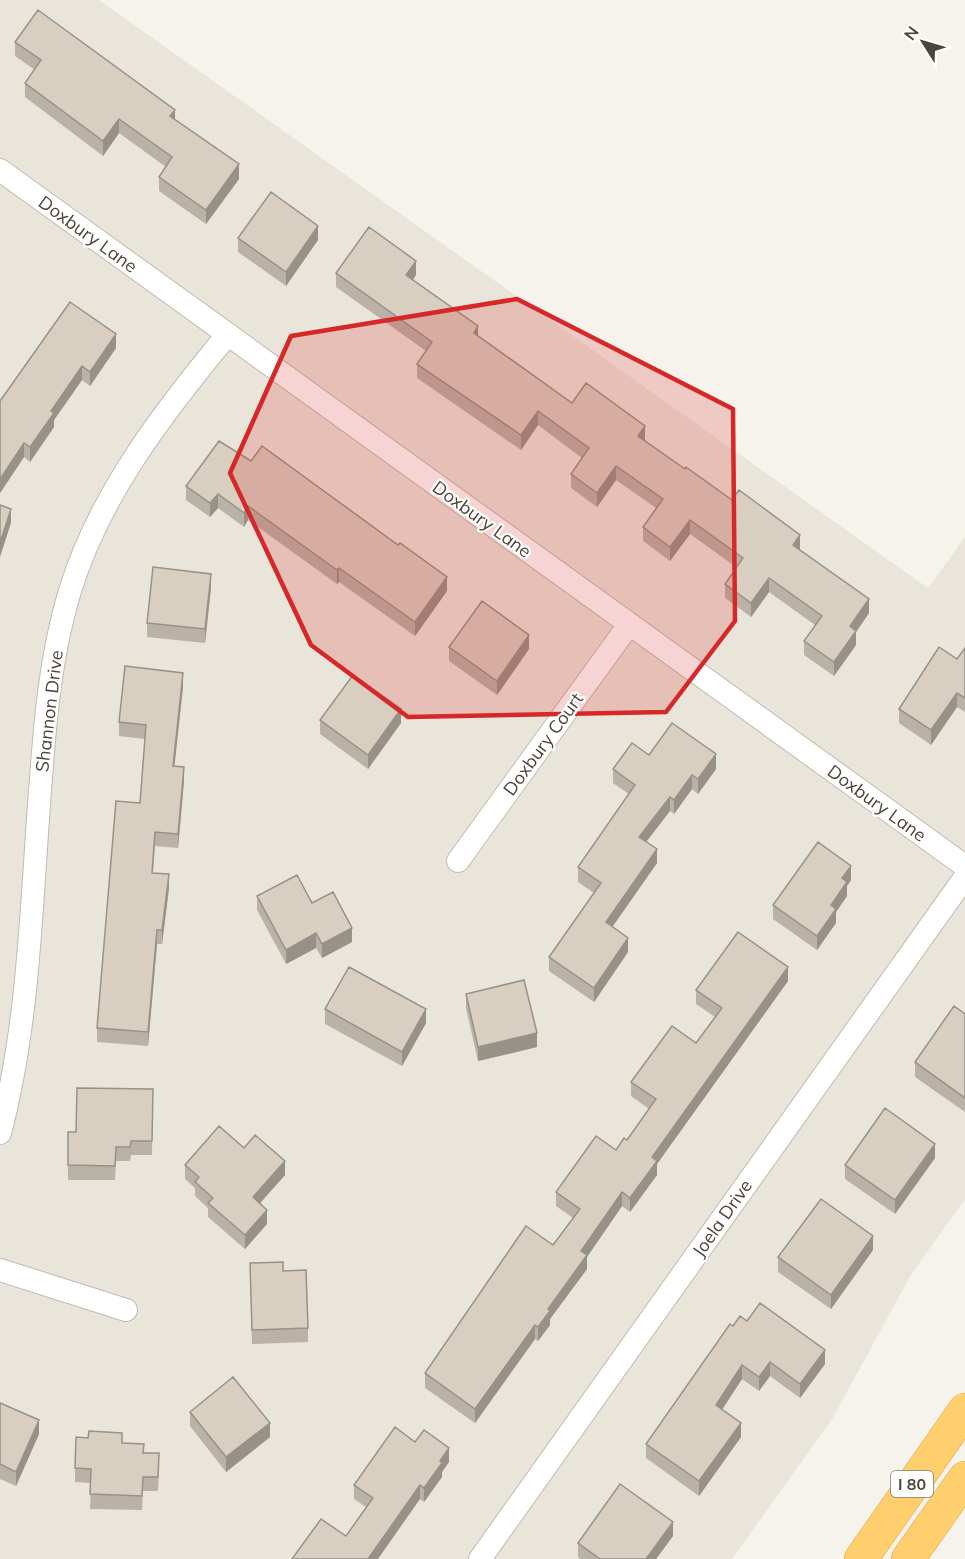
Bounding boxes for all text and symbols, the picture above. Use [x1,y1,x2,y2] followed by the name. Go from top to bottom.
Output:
[893,12,953,72] north arrow
[899,22,923,44] text: N
[34,190,142,278] street label: Doxbury Lane
[428,475,536,563] street label: Doxbury Lane
[30,649,68,773] street label: Shannon Drive
[498,688,588,800] street label: Doxbury Court
[823,759,931,847] street label: Doxbury Lane
[687,1175,757,1261] street label: Joela Drive
[891,1471,933,1497] road number: I 80

